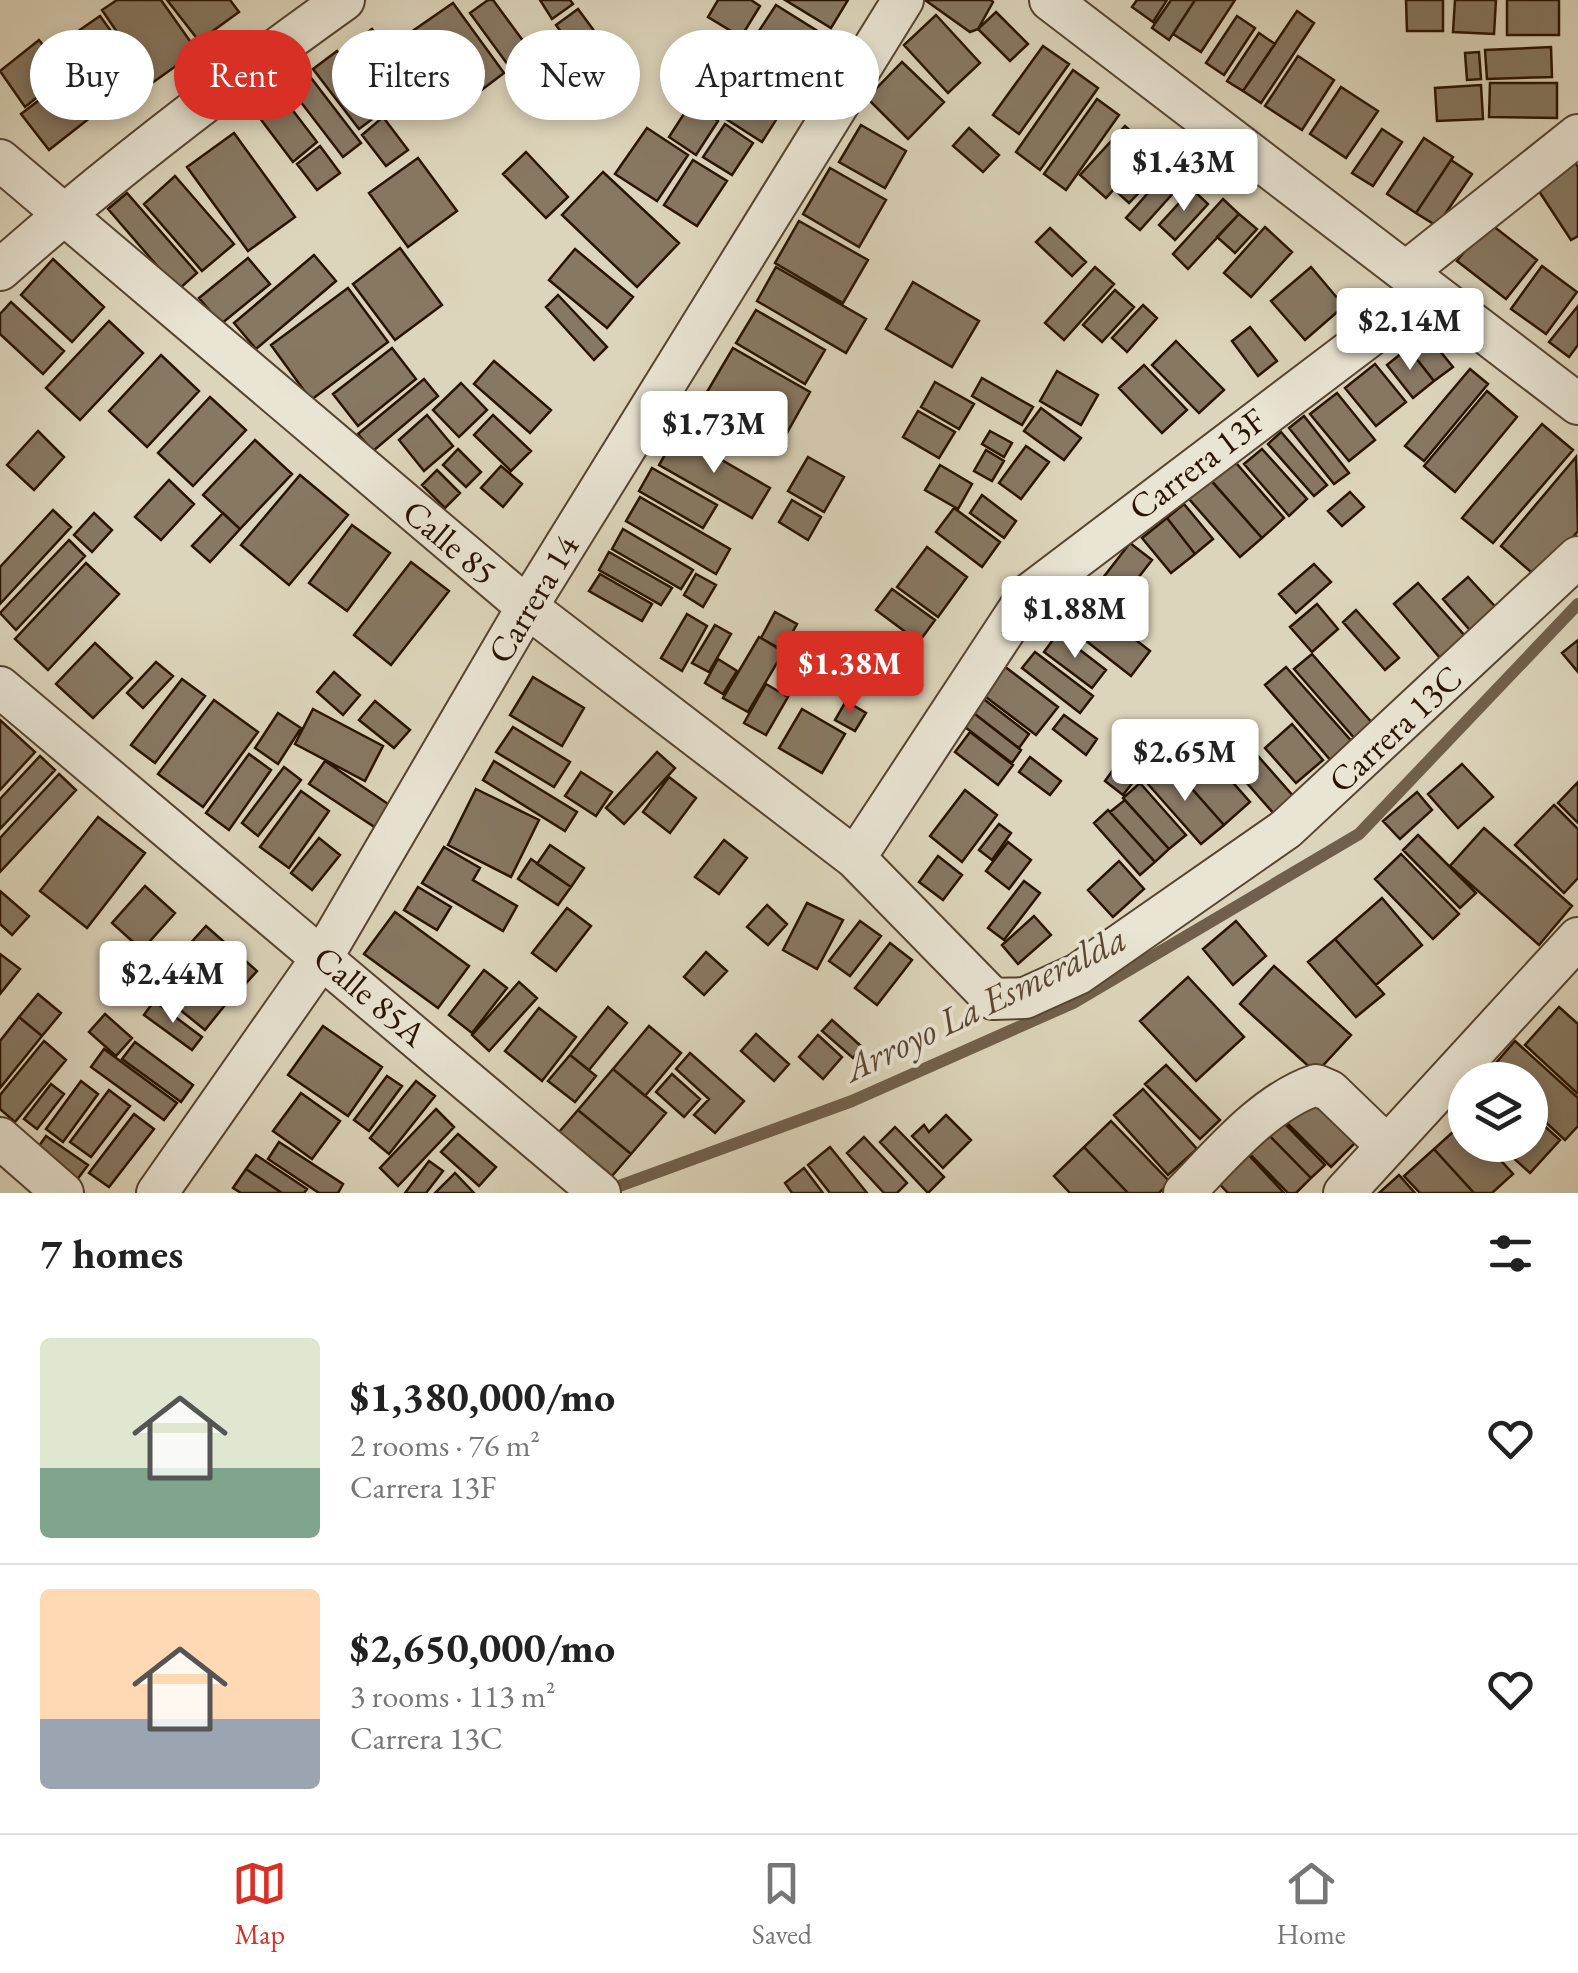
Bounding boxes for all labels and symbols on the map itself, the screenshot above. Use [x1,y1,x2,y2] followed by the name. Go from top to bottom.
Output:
[1103,129,1265,214] pin: $1.43M
[1329,288,1491,373] pin: $2.14M
[633,391,795,476] pin: $1.73M
[1119,397,1274,530] street label: Carrera 13F
[394,489,507,594] street label: Calle 85
[477,526,589,671] street label: Carrera 14
[994,576,1156,661] pin: $1.88M
[769,631,931,716] pin: $1.38M
[1318,655,1471,802] street label: Carrera 13C
[1104,719,1266,804] pin: $2.65M
[833,913,1134,1094] water label: Arroyo La Esmeralda
[304,935,437,1056] street label: Calle 85A
[92,941,254,1026] pin: $2.44M

